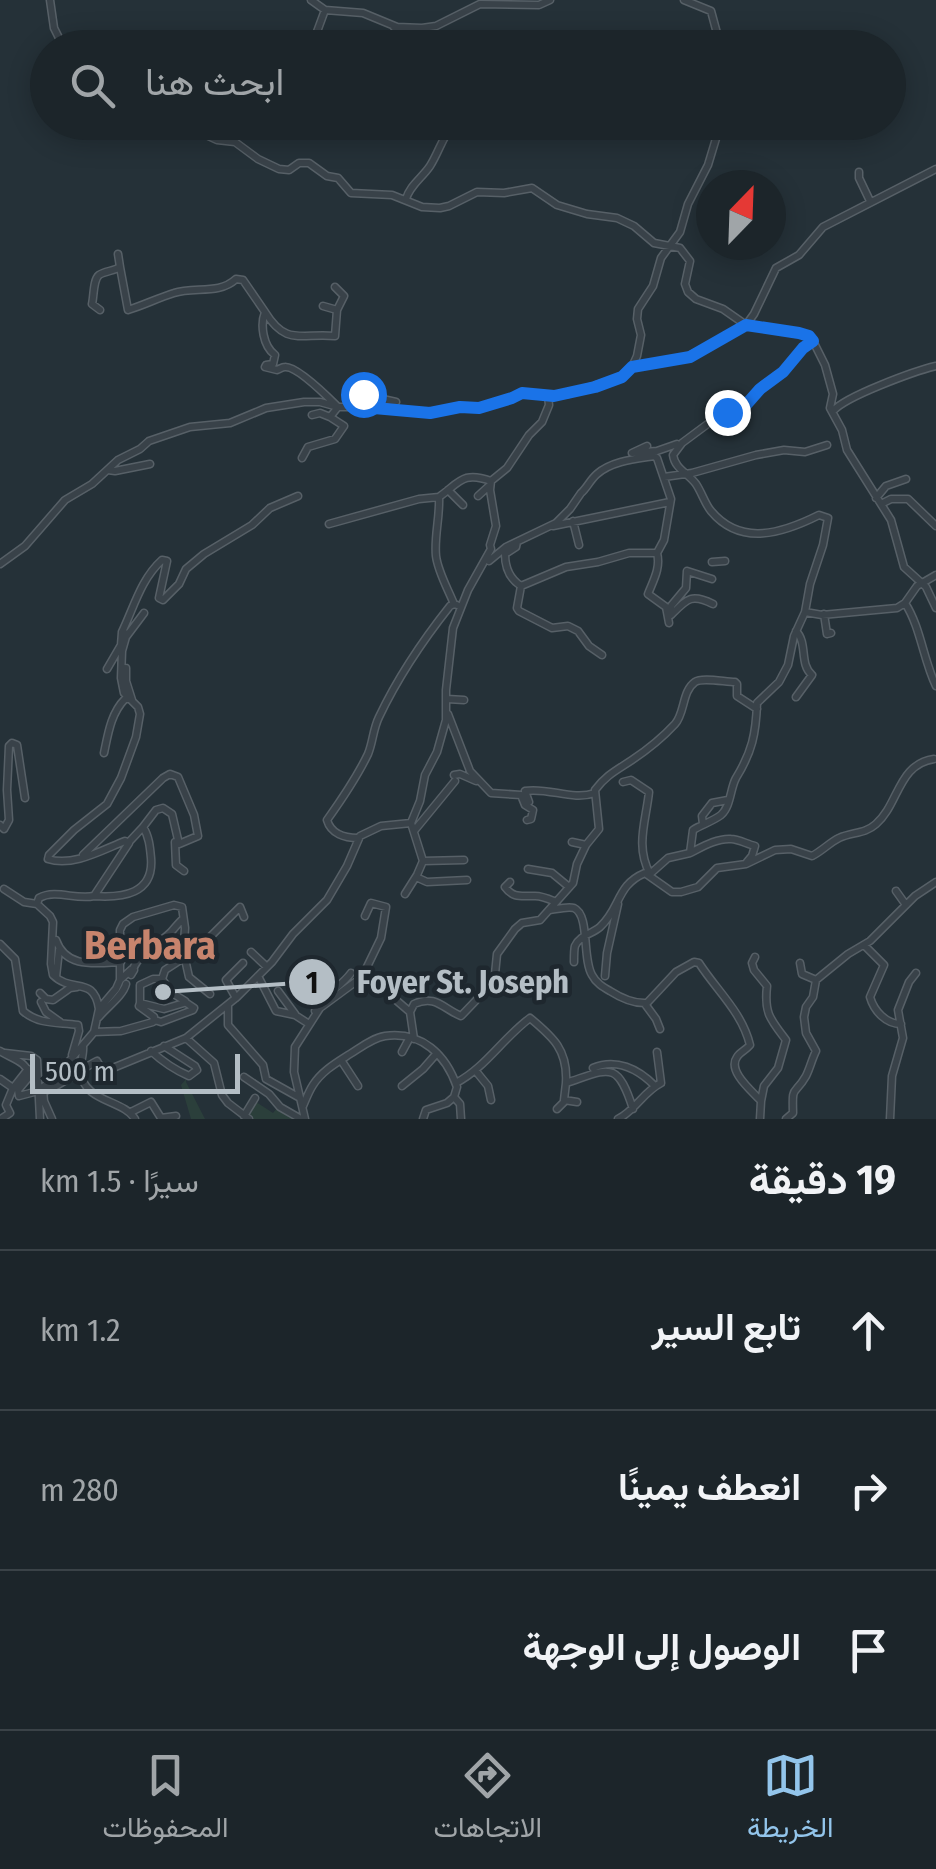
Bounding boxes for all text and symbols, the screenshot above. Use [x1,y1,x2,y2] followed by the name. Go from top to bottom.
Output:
[30,30,906,140] search box
[65,58,120,113] icon: search
[145,59,284,105] text: ابحث هنا
[696,170,786,260] north arrow
[341,372,387,418] route start
[705,390,751,436] route end
[84,922,216,970] district label: Berbara
[287,951,589,1013] callout: Foyer St. Joseph
[357,963,569,1001] text: Foyer St. Joseph
[306,965,318,1001] text: 1
[30,1049,240,1094] scale bar
[45,1055,115,1088] text: 500 m
[749,1155,896,1205] text: 19 دقيقة
[40,1162,199,1200] text: سيرًا · 1.5 km
[841,1303,896,1358] icon: ahead
[651,1304,801,1350] text: تابع السير
[40,1311,120,1349] text: 1.2 km
[841,1463,896,1518] icon: right
[618,1464,801,1510] text: انعطف يمينًا
[40,1471,119,1509] text: 280 m
[841,1623,896,1678] icon: arrive
[522,1624,801,1670] text: الوصول إلى الوجهة
[102,1748,229,1852] tab: المحفوظات
[433,1748,542,1852] tab: الاتجاهات
[747,1748,834,1852] tab: الخريطة

